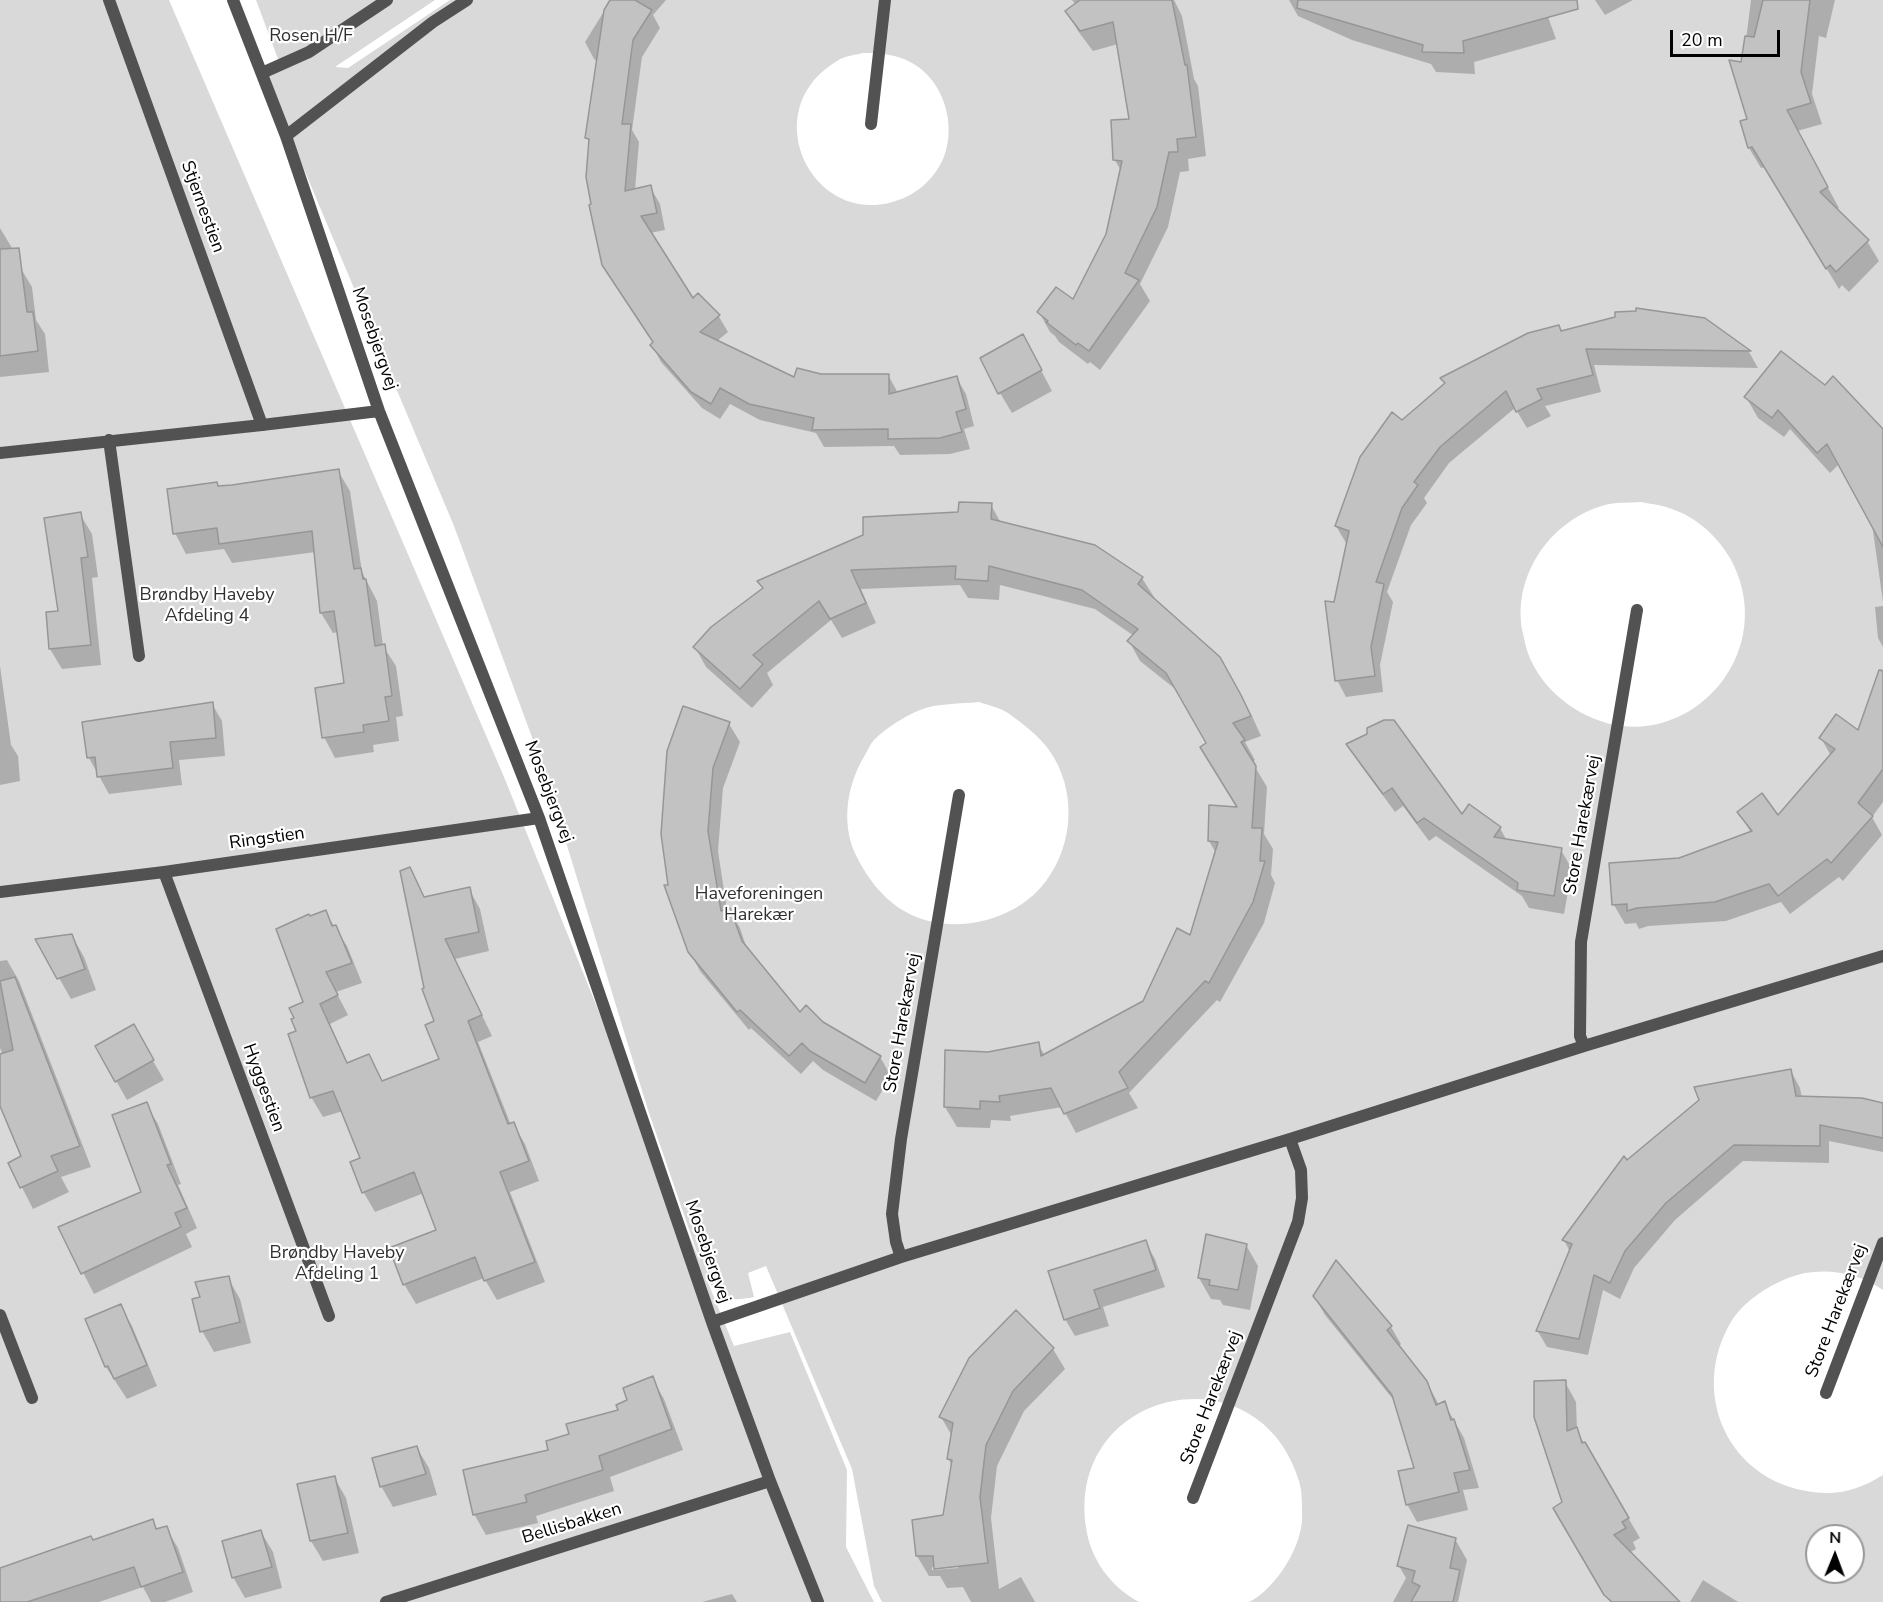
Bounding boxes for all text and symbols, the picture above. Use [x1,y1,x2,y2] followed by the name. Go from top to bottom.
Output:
[1673,18,1782,56] scale bar
[269,26,353,48] park label: Rosen H/F
[1681,28,1723,52] text: 20 m
[175,158,229,256] street label: Stjernestien
[346,285,402,393] street label: Mosebjergvej
[140,585,274,628] park label: Brøndby Haveby Afdeling 4
[519,738,577,846] street label: Mosebjergvej
[1560,754,1606,896] street label: Store Harekærvej
[228,823,306,855] street label: Ringstien
[695,884,823,926] park label: Haveforeningen Harekær
[880,952,926,1094] street label: Store Harekærvej
[237,1041,289,1135] street label: Hyggestien
[679,1198,735,1306] street label: Mosebjergvej
[1802,1241,1872,1381] street label: Store Harekærvej
[270,1243,404,1286] park label: Brøndby Haveby Afdeling 1
[1177,1328,1247,1468] street label: Store Harekærvej
[520,1499,624,1549] street label: Bellisbakken
[1805,1524,1865,1584] north arrow
[1829,1527,1841,1549] text: N

